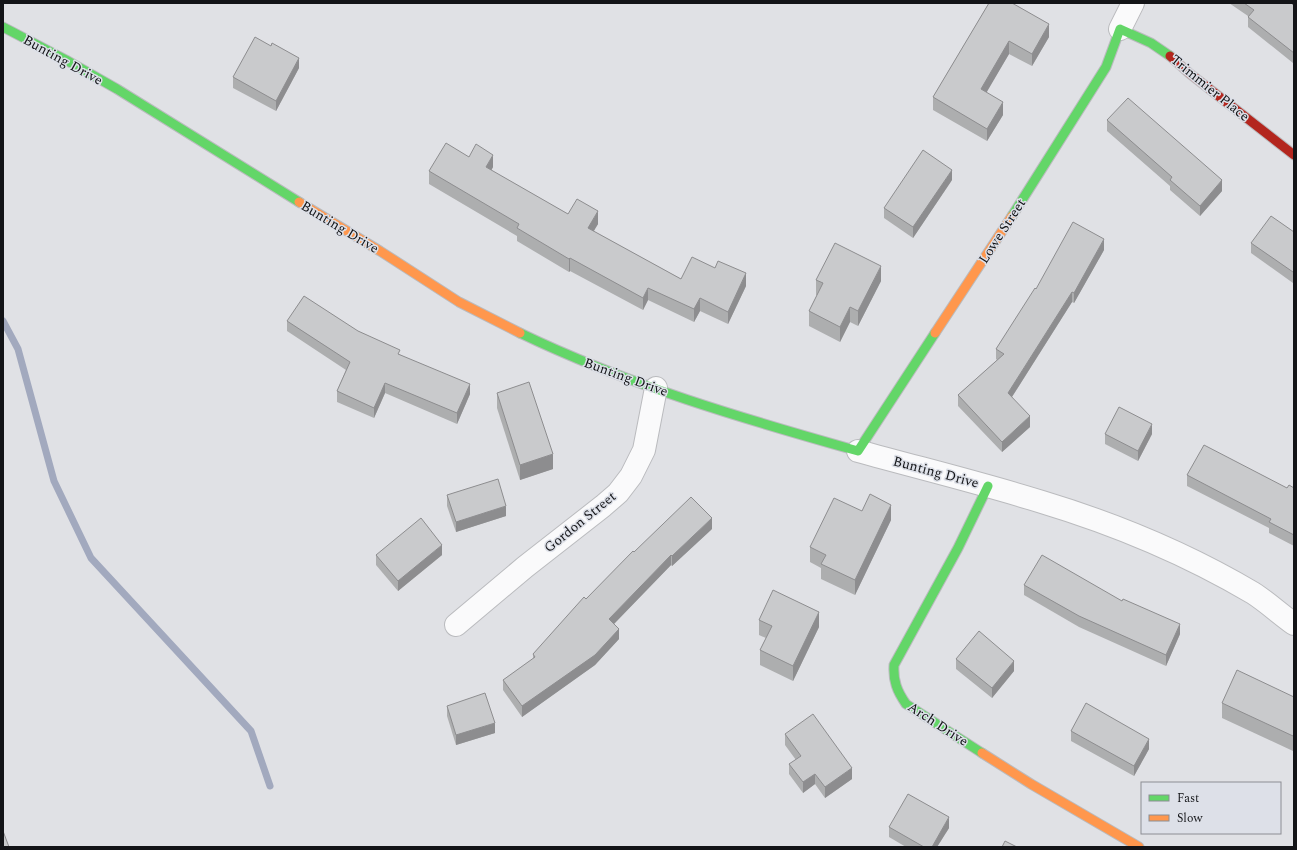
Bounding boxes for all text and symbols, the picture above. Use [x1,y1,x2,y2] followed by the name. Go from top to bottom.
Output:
[19,29,107,91] street label: Bunting Drive
[1166,49,1254,127] street label: Trimmier Place
[973,194,1031,268] street label: Lowe Street
[297,195,383,259] street label: Bunting Drive
[581,352,671,402] street label: Bunting Drive
[891,450,981,494] street label: Bunting Drive
[539,486,621,558] street label: Gordon Street
[903,696,973,752] street label: Arch Drive
[1141,782,1281,834] legend
[1177,789,1199,808] text: Fast
[1177,809,1203,828] text: Slow

